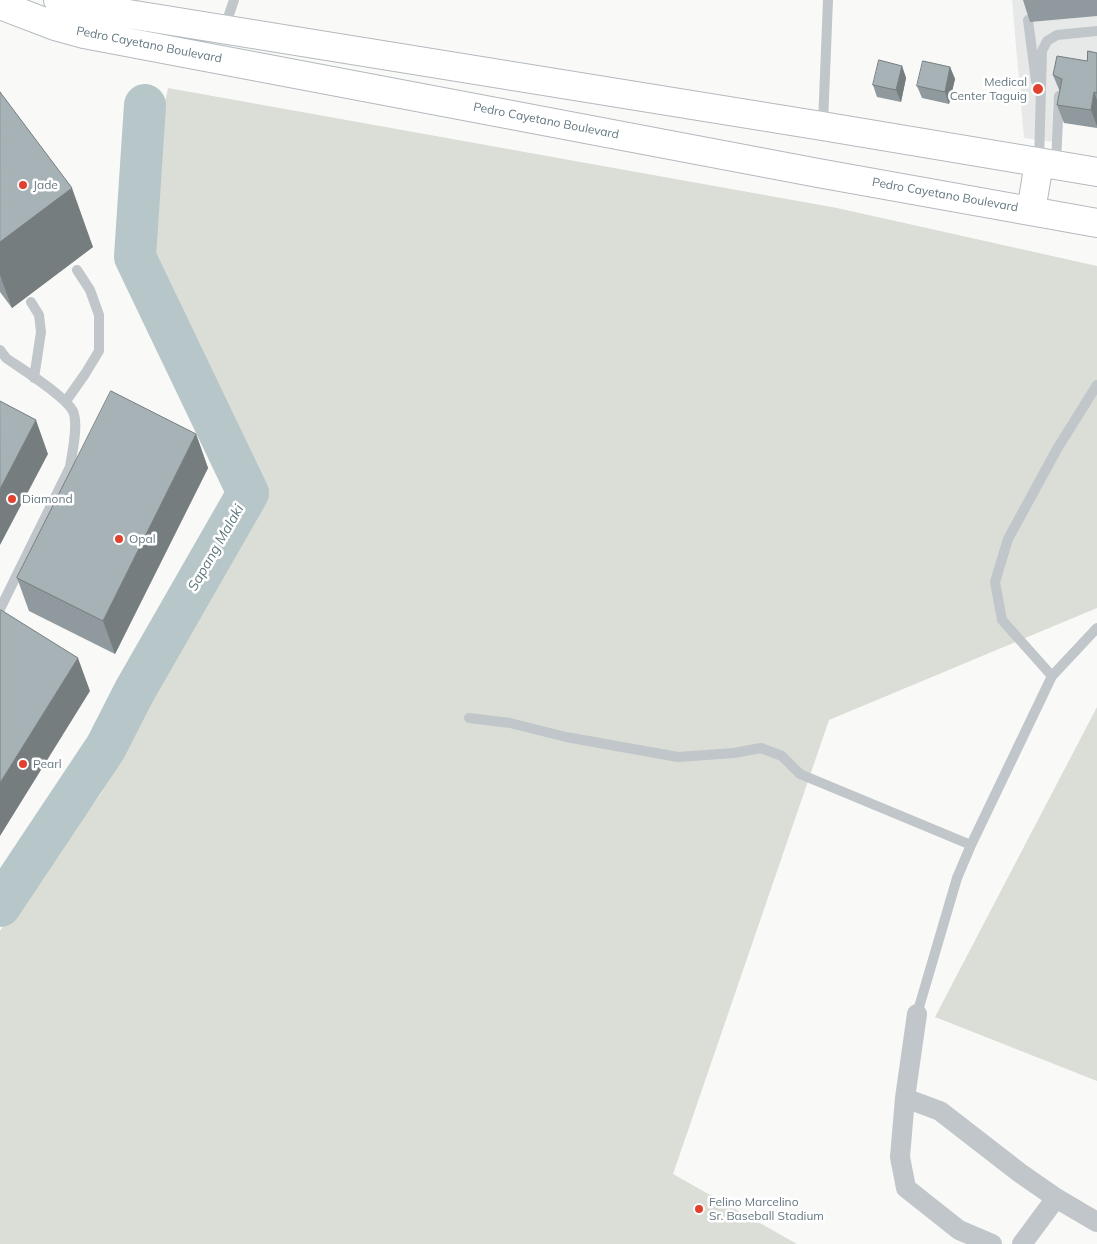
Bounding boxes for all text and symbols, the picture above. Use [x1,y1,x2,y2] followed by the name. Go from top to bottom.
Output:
[75,24,223,66] street label: Pedro Cayetano Boulevard
[950,75,1027,103] place label: Medical Center Taguig
[1031,82,1045,96] marker: Medical Center Taguig
[472,100,620,142] street label: Pedro Cayetano Boulevard
[871,175,1019,215] street label: Pedro Cayetano Boulevard
[33,178,58,192] place label: Jade
[17,179,29,191] marker: Jade
[22,492,73,506] place label: Diamond
[6,493,18,505] marker: Diamond
[184,502,248,594] water label: Sapang Malaki
[129,532,156,546] place label: Opal
[113,533,125,545] marker: Opal
[33,757,61,771] place label: Pearl
[17,758,29,770] marker: Pearl
[709,1195,824,1223] place label: Felino Marcelino Sr. Baseball Stadium
[693,1203,705,1215] marker: Felino Marcelino Sr. Baseball Stadium

